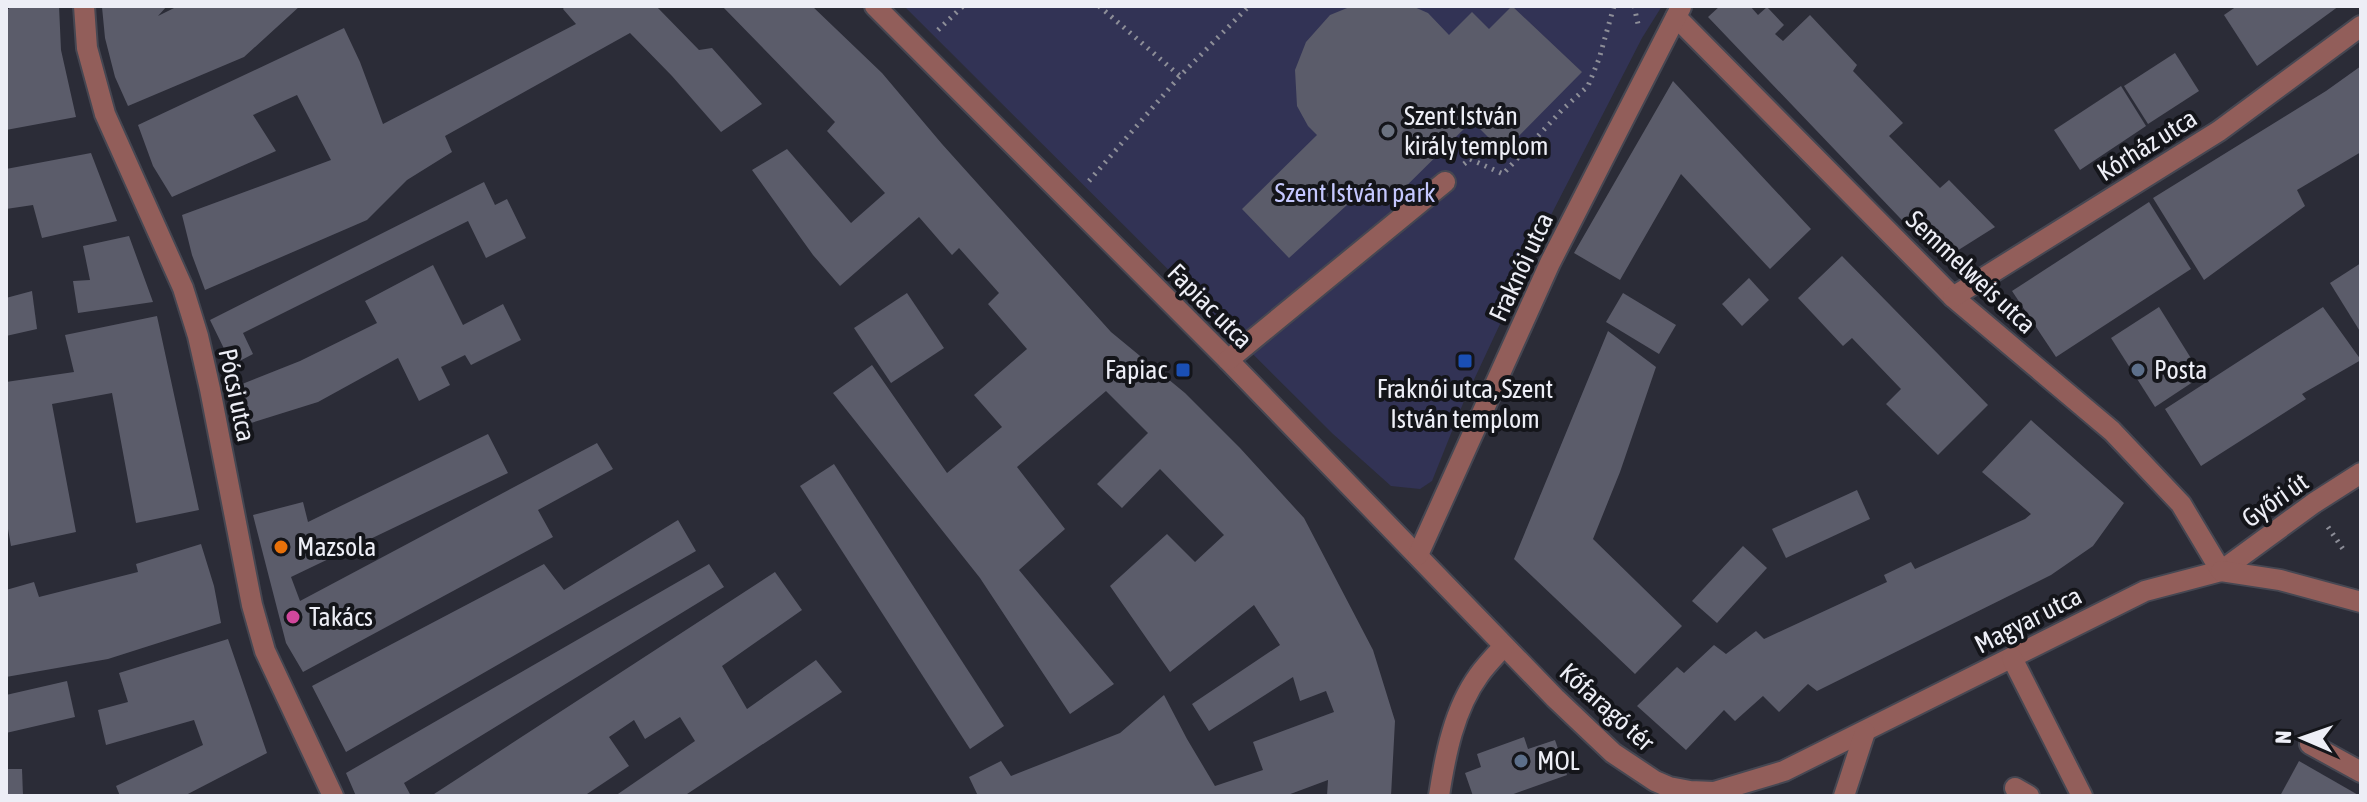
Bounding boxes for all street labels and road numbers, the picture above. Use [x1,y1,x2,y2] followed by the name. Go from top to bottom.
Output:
[2092,103,2202,187] street label: Kórház utca
[1900,204,2042,340] street label: Semmelweis utca
[1483,208,1559,326] street label: Fraknói utca
[1162,258,1258,354] street label: Fapiac utca
[212,346,262,444] street label: Pócsi utca
[2236,467,2314,533] street label: Győri út
[1970,580,2086,660] street label: Magyar utca
[1554,657,1660,757] street label: Kőfaragó tér

